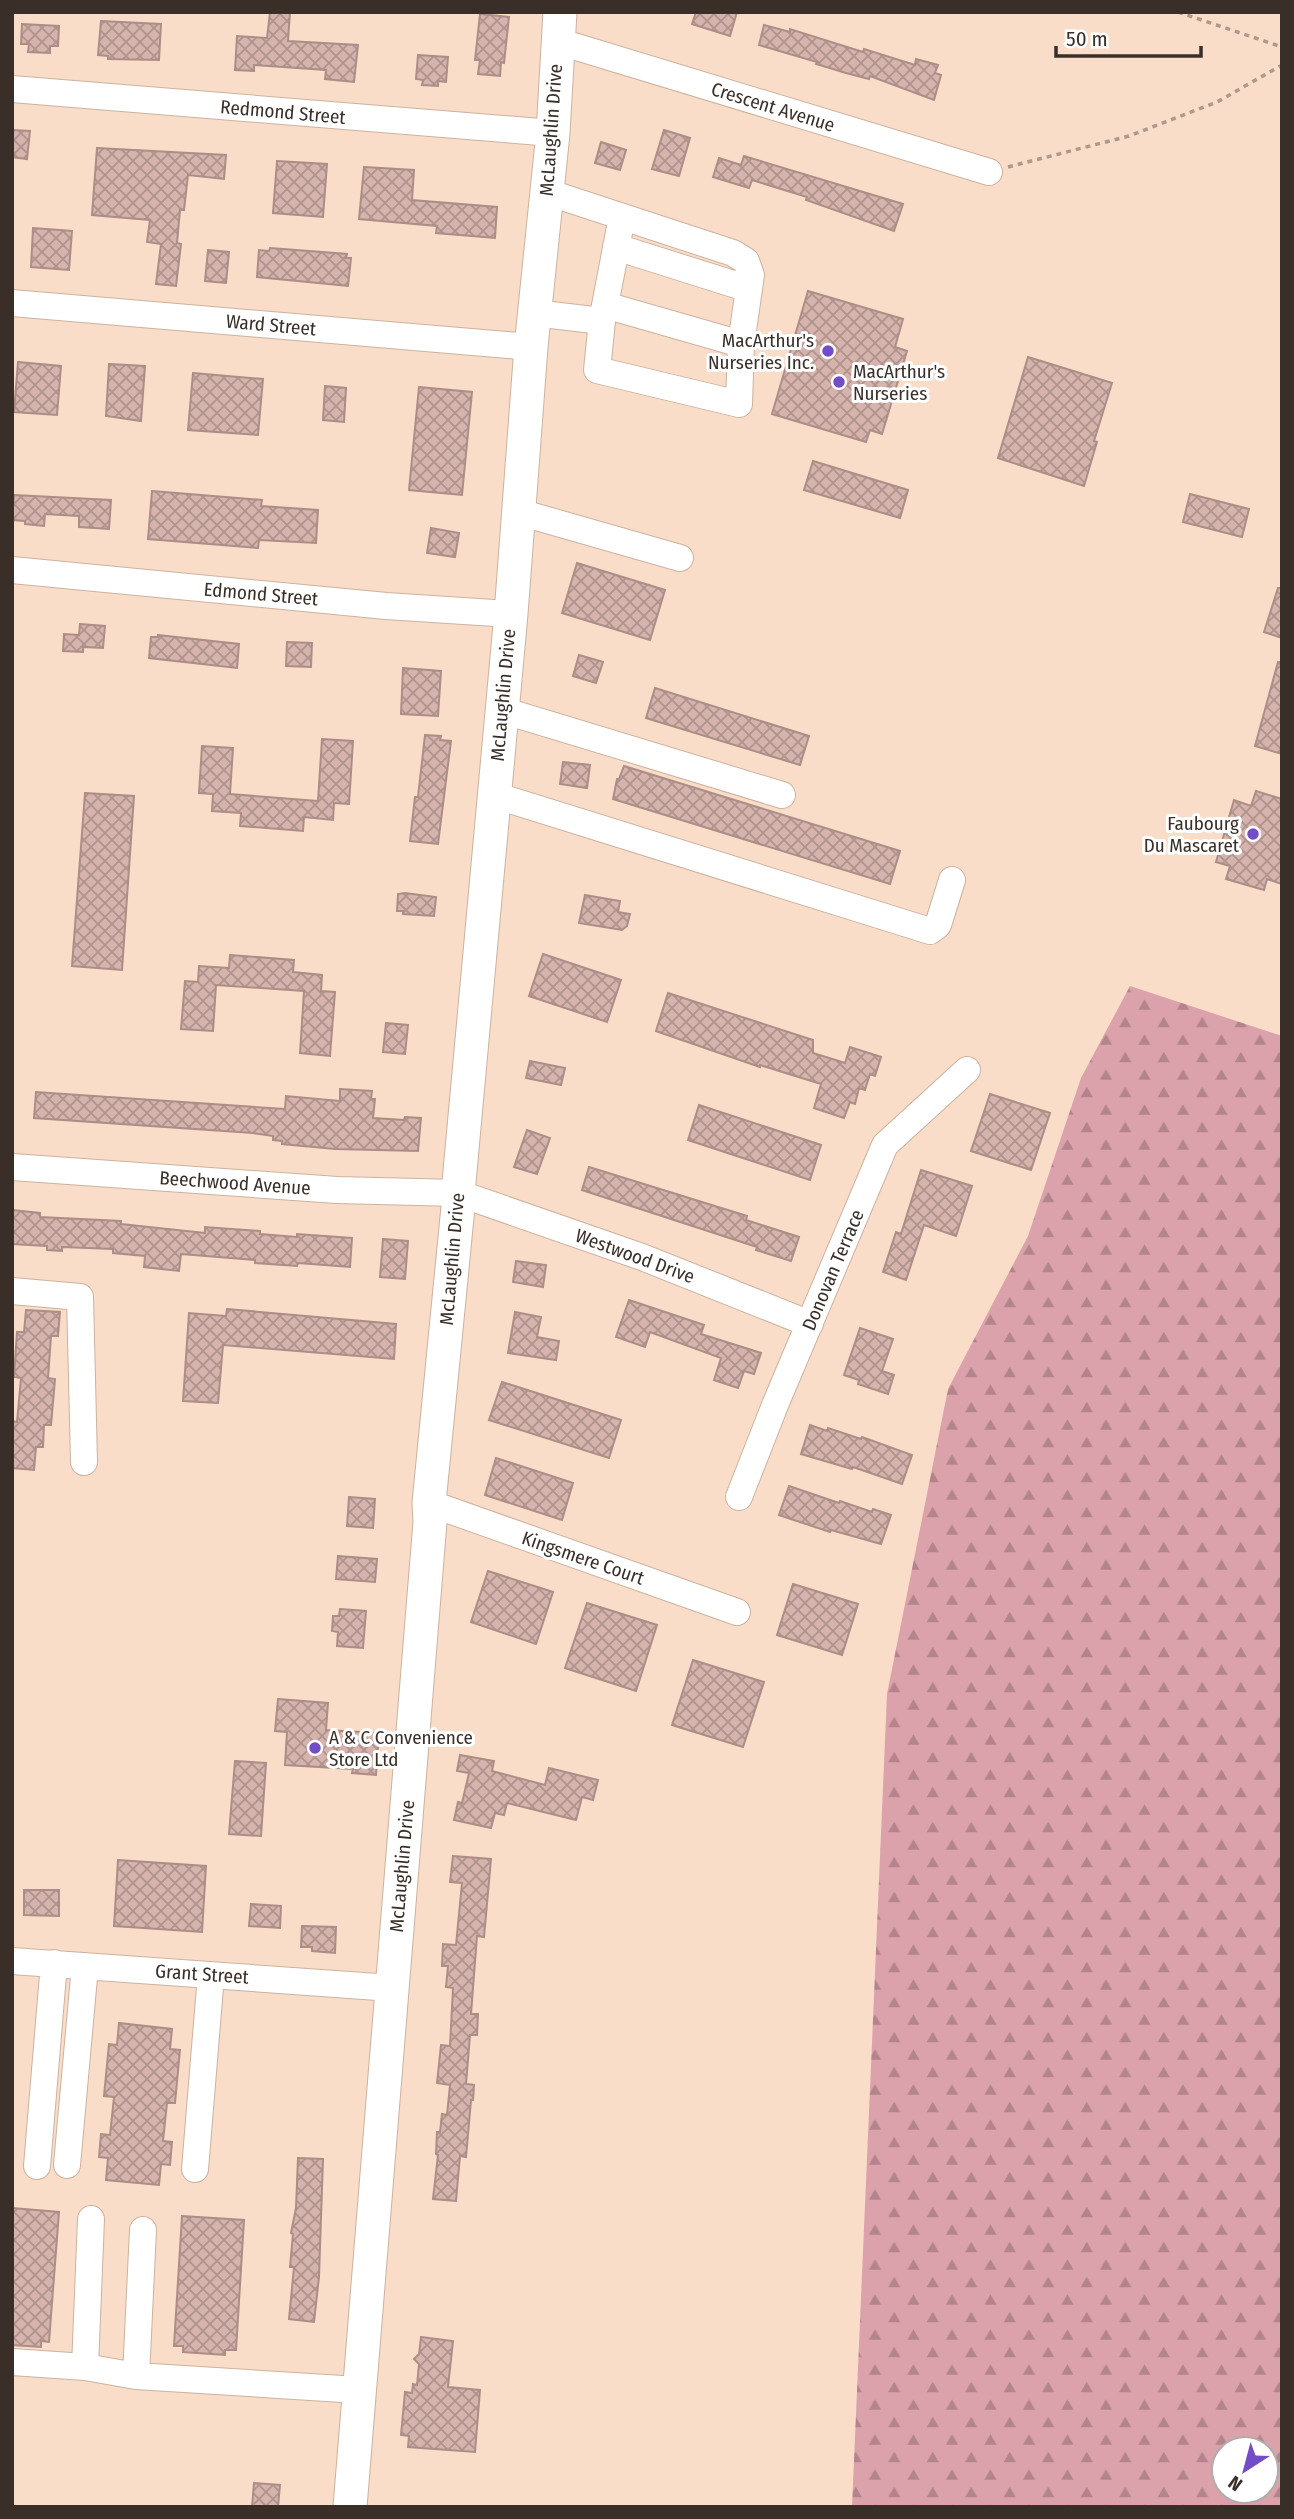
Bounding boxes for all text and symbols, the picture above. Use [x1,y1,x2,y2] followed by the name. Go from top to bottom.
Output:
[1056,14,1201,58] scale bar
[1066,26,1108,52] text: 50 m
[535,63,567,197] street label: McLaughlin Drive
[708,77,838,137] street label: Crescent Avenue
[219,95,347,129] street label: Redmond Street
[225,310,318,340] street label: Ward Street
[708,329,814,374] place label: MacArthur's Nurseries Inc.
[820,343,836,359] marker: MacArthur's Nurseries Inc.
[853,360,945,405] place label: MacArthur's Nurseries
[831,374,847,390] marker: MacArthur's Nurseries
[203,578,320,611] street label: Edmond Street
[486,628,520,762] street label: McLaughlin Drive
[1144,812,1240,857] place label: Faubourg Du Mascaret
[1245,826,1261,842] marker: Faubourg Du Mascaret
[159,1166,311,1200] street label: Beechwood Avenue
[435,1192,469,1326] street label: McLaughlin Drive
[797,1206,869,1334] street label: Donovan Terrace
[572,1224,698,1288] street label: Westwood Drive
[519,1526,648,1590] street label: Kingsmere Court
[329,1726,473,1771] place label: A & C Convenience Store Ltd
[307,1740,323,1756] marker: A & C Convenience Store Ltd
[385,1799,419,1933] street label: McLaughlin Drive
[154,1959,250,1989] street label: Grant Street
[1210,2435,1280,2505] north arrow
[1224,2471,1247,2496] text: N

